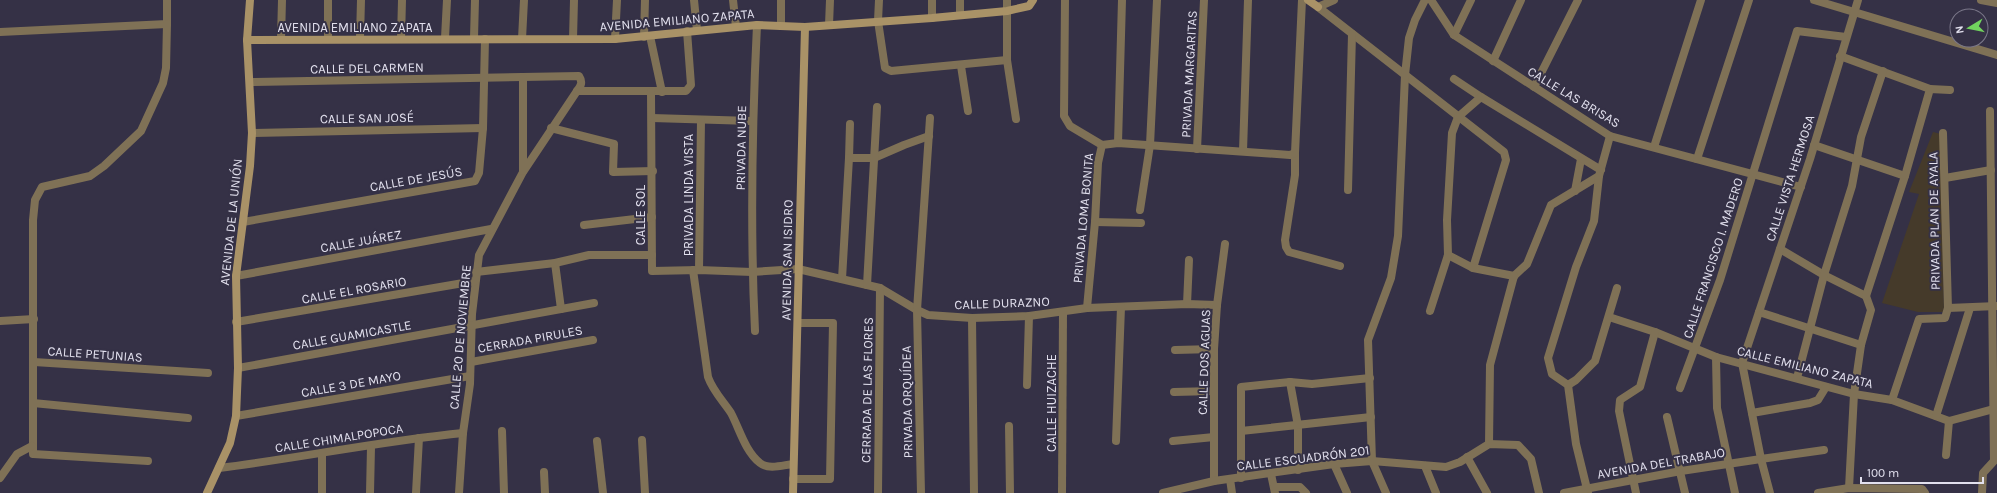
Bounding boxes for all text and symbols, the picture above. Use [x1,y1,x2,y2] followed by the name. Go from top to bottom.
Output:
[599,6,755,34] street label: AVENIDA EMILIANO ZAPATA
[1949,8,1989,48] north arrow
[1178,10,1200,138] street label: PRIVADA MARGARITAS
[277,20,433,35] street label: AVENIDA EMILIANO ZAPATA
[1953,25,1967,35] text: N
[310,60,424,76] street label: CALLE DEL CARMEN
[1525,63,1623,131] street label: CALLE LAS BRISAS
[733,105,749,191] street label: PRIVADA NUBE
[320,108,414,126] street label: CALLE SAN JOSÉ
[1762,112,1818,243] street label: CALLE VISTA HERMOSA
[681,133,696,256] street label: PRIVADA LINDA VISTA
[1925,151,1943,290] street label: PRIVADA PLAN DE AYALA
[1070,152,1096,284] street label: PRIVADA LOMA BONITA
[216,158,245,286] street label: AVENIDA DE LA UNIÓN
[368,162,463,195] street label: CALLE DE JESÚS
[1680,176,1746,340] street label: CALLE FRANCISCO I. MADERO
[633,185,648,245] street label: CALLE SOL
[778,199,796,321] street label: AVENIDA SAN ISIDRO
[319,225,403,256] street label: CALLE JUÁREZ
[446,264,474,410] street label: CALLE 20 DE NOVIEMBRE
[300,273,408,307] street label: CALLE EL ROSARIO
[954,294,1050,312] street label: CALLE DURAZNO
[1195,309,1213,415] street label: CALLE DOS AGUAS
[292,317,412,353] street label: CALLE GUAMICASTLE
[858,317,876,463] street label: CERRADA DE LAS FLORES
[476,322,584,356] street label: CERRADA PIRULES
[47,343,143,365] street label: CALLE PETUNIAS
[1735,343,1875,391] street label: CALLE EMILIANO ZAPATA
[897,345,915,458] street label: PRIVADA ORQUÍDEA
[1044,354,1059,452] street label: CALLE HUIZACHE
[300,368,402,400] street label: CALLE 3 DE MAYO
[274,420,405,456] street label: CALLE CHIMALPOPOCA
[1236,441,1370,474] street label: CALLE ESCUADRÓN 201
[1596,444,1726,482] street label: AVENIDA DEL TRABAJO
[1861,459,1983,485] scale bar
[1867,466,1899,480] text: 100 m

